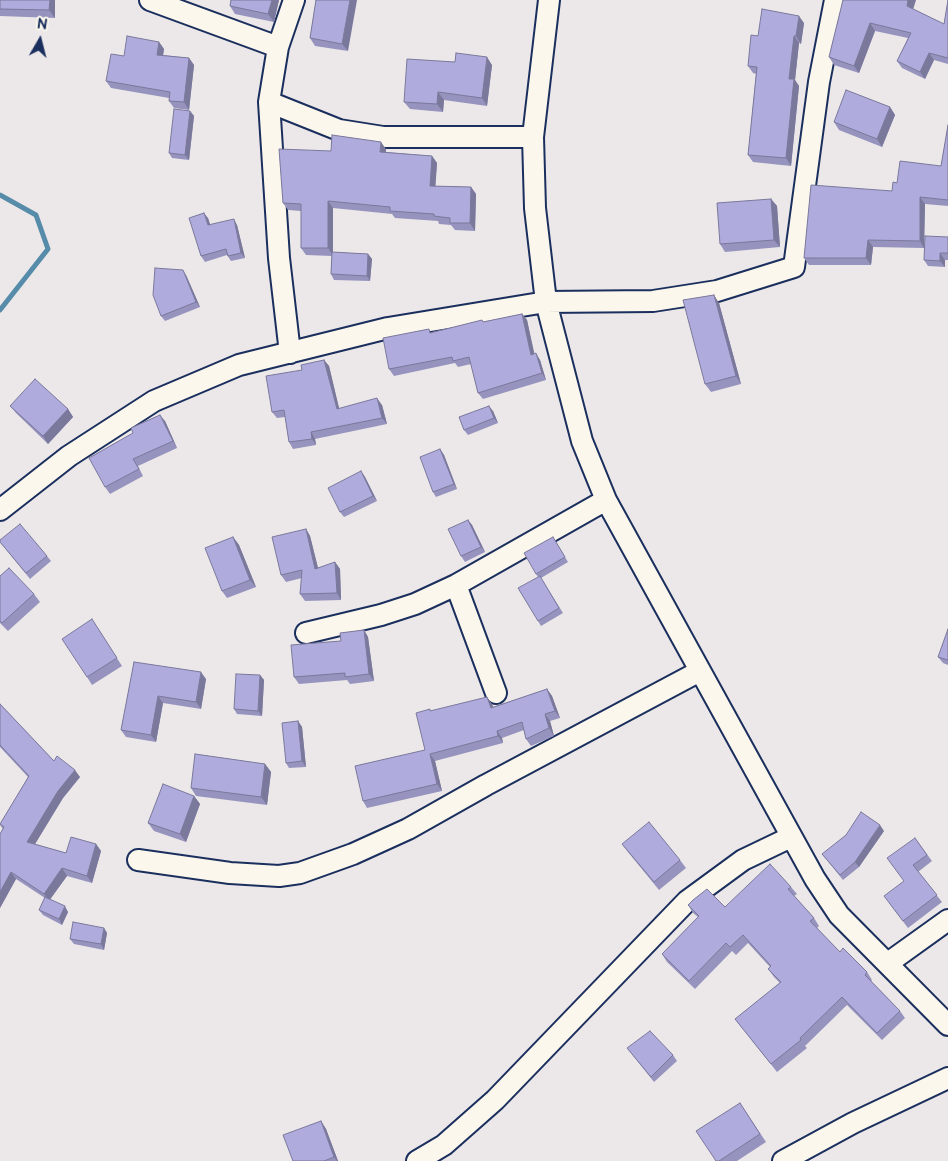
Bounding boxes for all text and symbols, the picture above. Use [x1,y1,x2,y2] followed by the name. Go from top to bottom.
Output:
[15,15,65,65] north arrow
[36,16,49,34] text: N

